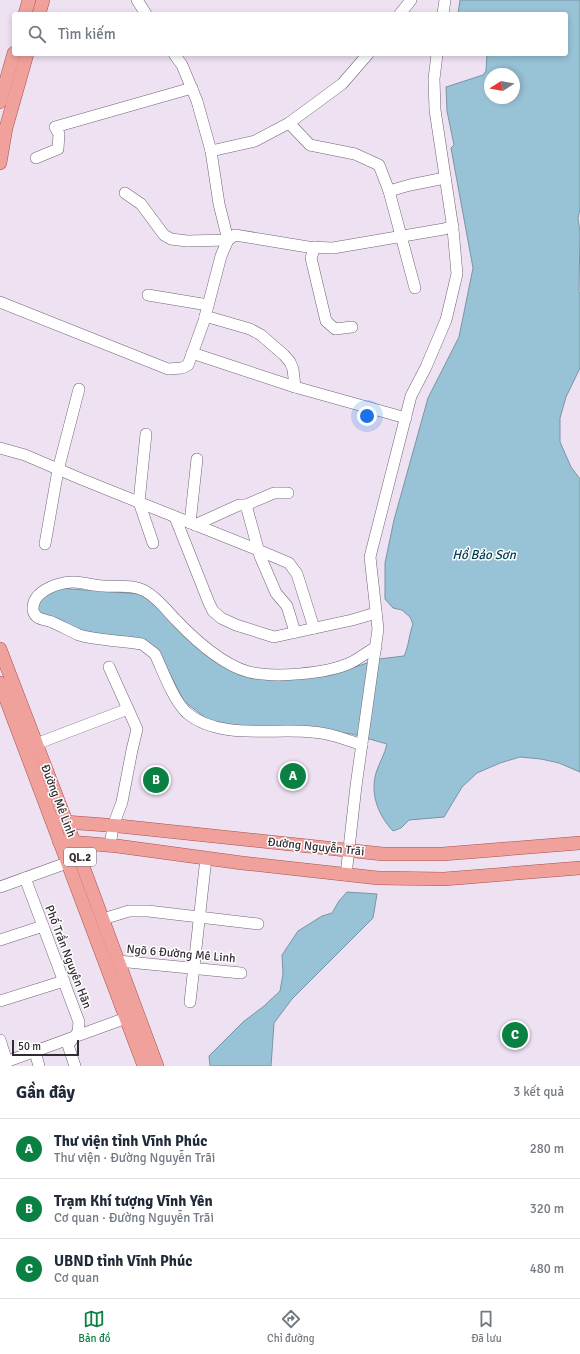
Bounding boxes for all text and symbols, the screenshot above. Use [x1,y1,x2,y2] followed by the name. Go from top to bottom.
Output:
[12,12,568,56] search box
[26,23,48,45] icon: search
[58,25,116,43] text: Tìm kiếm
[484,68,520,104] north arrow
[357,406,377,426] your location
[452,547,517,563] water label: Hồ Bảo Sơn
[280,761,306,791] pin: A
[37,762,79,840] street label: Đường Mê Linh
[143,765,169,795] pin: B
[267,834,365,860] street label: Đường Nguyễn Trãi
[64,848,96,866] road number: QL.2
[41,903,95,1011] street label: Phố Trần Nguyên Hãn
[126,942,236,966] street label: Ngõ 6 Đường Mê Linh
[502,1020,528,1050] pin: C
[12,1038,79,1057] scale bar
[18,1040,41,1053] text: 50 m
[16,1082,75,1103] text: Gần đây
[513,1084,564,1100] text: 3 kết quả
[54,1132,207,1150] text: Thư viện tỉnh Vĩnh Phúc
[25,1141,33,1157] text: A
[530,1141,564,1157] text: 280 m
[54,1150,215,1166] text: Thư viện · Đường Nguyễn Trãi
[54,1192,213,1210] text: Trạm Khí tượng Vĩnh Yên
[25,1201,33,1217] text: B
[530,1201,564,1217] text: 320 m
[54,1210,214,1226] text: Cơ quan · Đường Nguyễn Trãi
[54,1252,192,1270] text: UBND tỉnh Vĩnh Phúc
[25,1261,33,1277] text: C
[530,1261,564,1277] text: 480 m
[54,1270,99,1286] text: Cơ quan
[78,1308,111,1345] tab: Bản đồ
[267,1308,315,1345] tab: Chỉ đường
[471,1308,502,1345] tab: Đã lưu

